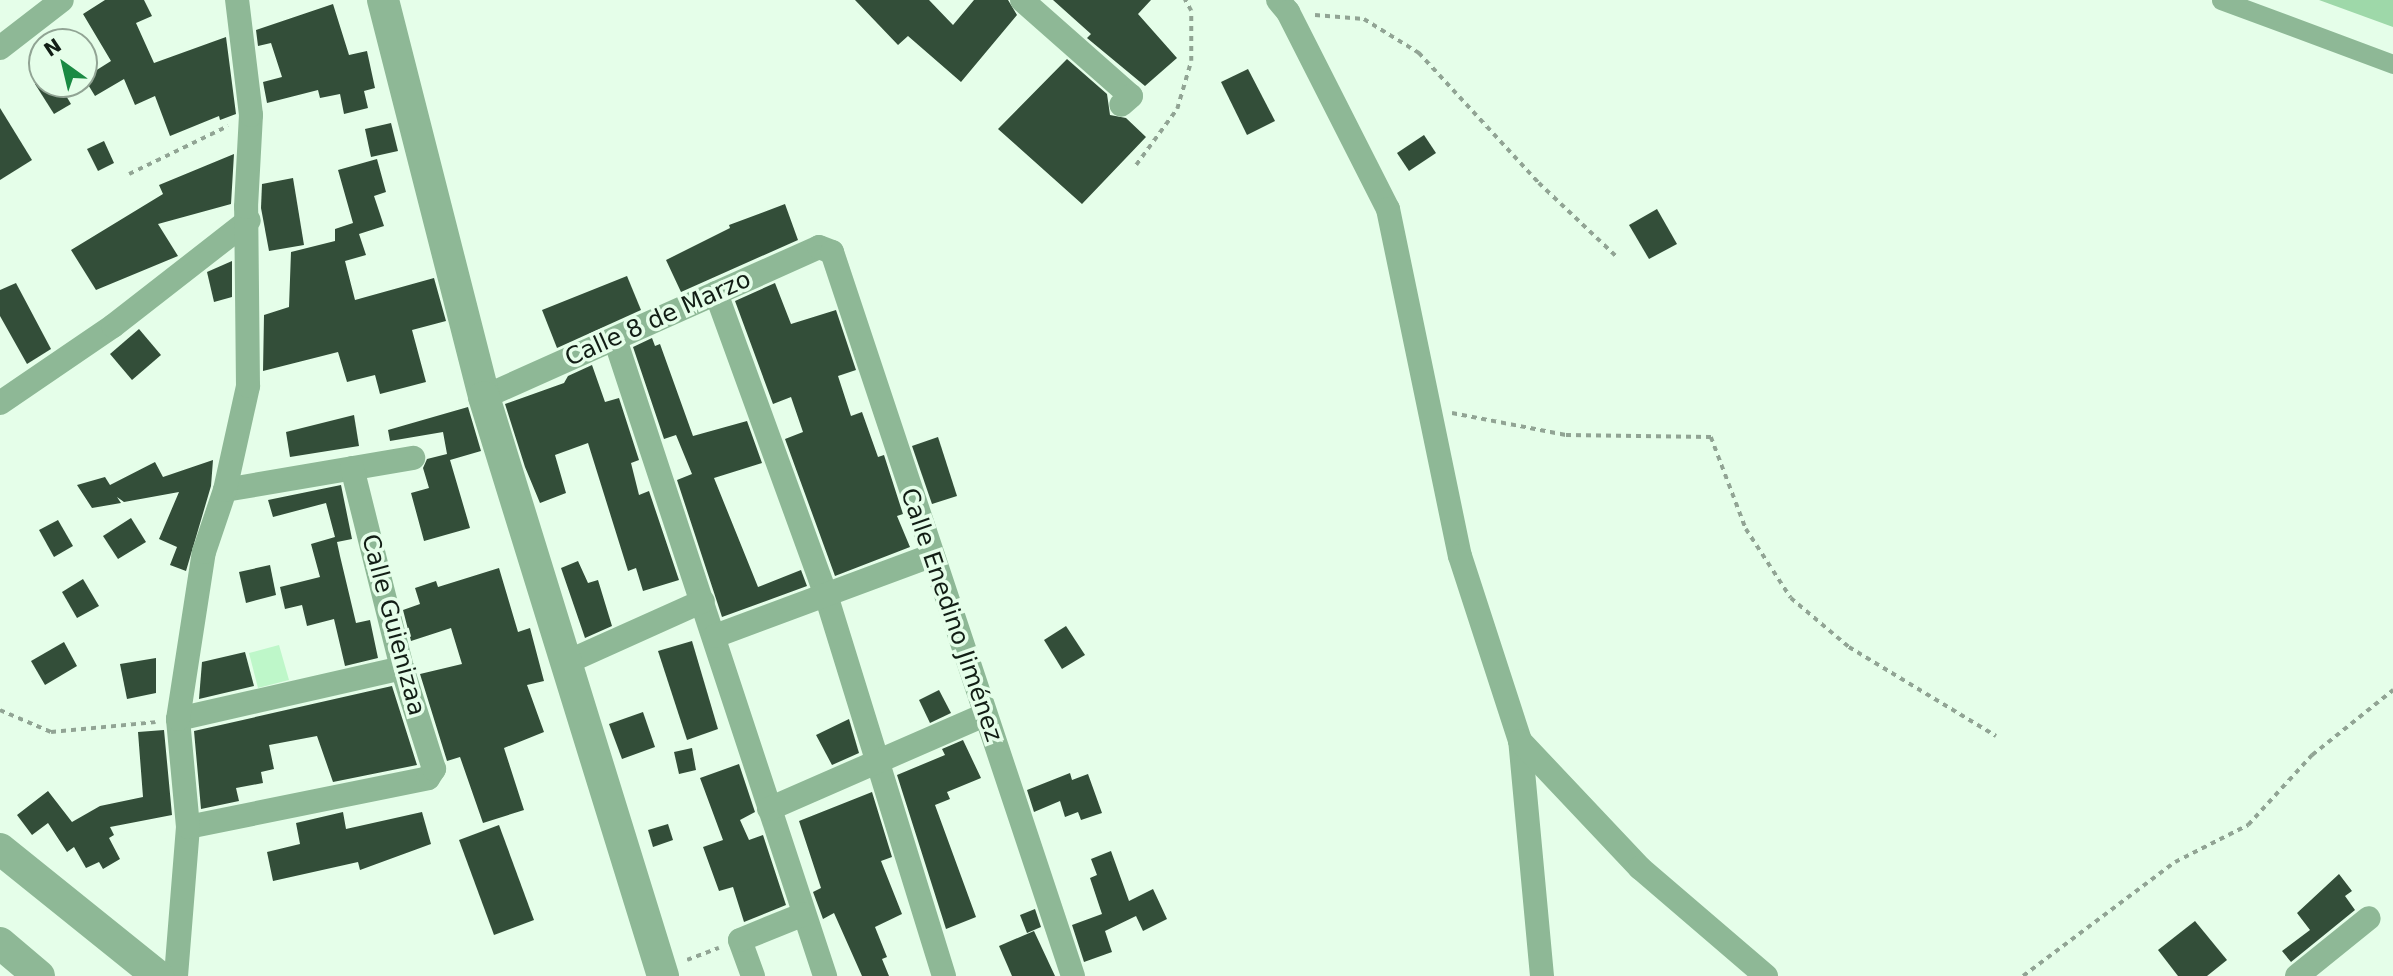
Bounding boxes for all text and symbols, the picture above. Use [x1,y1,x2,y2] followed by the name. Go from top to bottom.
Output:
[28,28,98,98] north arrow
[40,34,65,61] text: N
[561,265,755,373] street label: Calle 8 de Marzo
[894,484,1008,746] street label: Calle Enedino Jiménez
[355,531,431,719] street label: Calle Guienizaa

